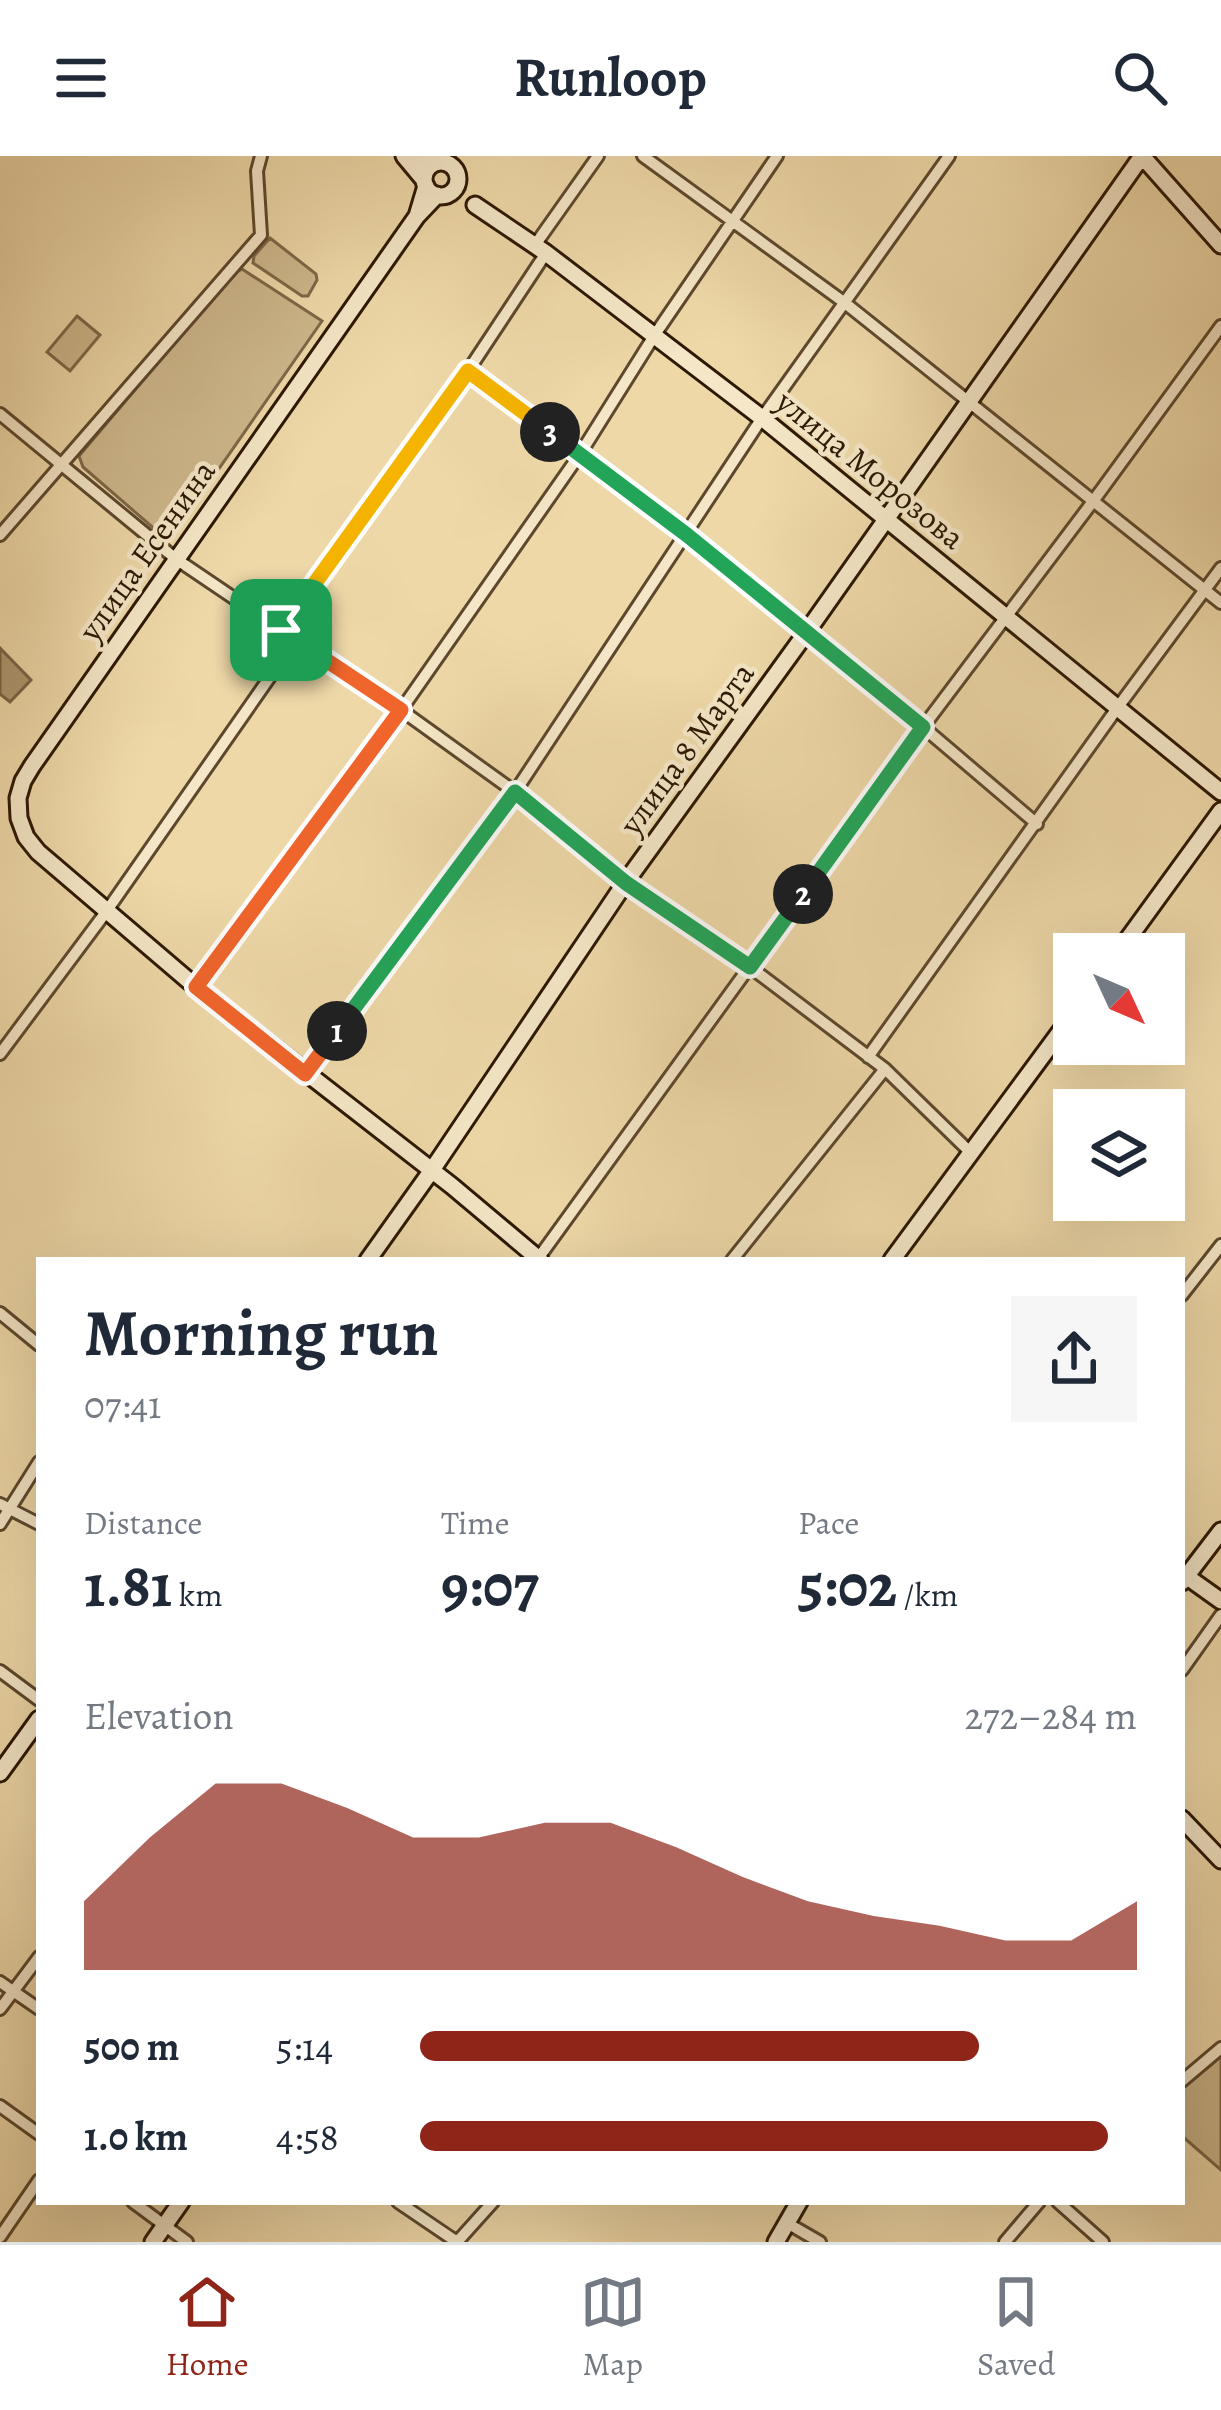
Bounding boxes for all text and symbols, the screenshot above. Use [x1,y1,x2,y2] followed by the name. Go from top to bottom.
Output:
[514,41,707,115] text: Runloop
[48,45,114,111] icon: menu
[1107,45,1173,111] icon: search
[766,379,975,560] street label: улица Морозова
[520,402,580,462] pin: 3
[543,409,557,454] text: 3
[67,450,226,651] street label: улица Есенина
[230,579,332,681] pin
[248,597,314,663] icon: arrive
[608,652,765,845] street label: улица 8 Марта
[773,864,833,924] pin: 2
[795,871,811,916] text: 2
[1053,933,1185,1065] north arrow
[1053,933,1185,1221] map controls
[307,1001,367,1061] pin: 1
[331,1008,343,1053] text: 1
[1053,1089,1185,1221] button: layers
[84,1288,439,1378] text: Morning run
[1011,1296,1137,1422] button: share
[84,1378,161,1431] text: 07:41
[84,1500,202,1545] text: Distance
[441,1500,510,1545] text: Time
[798,1500,859,1545] text: Pace
[84,1545,172,1627] text: 1.81
[441,1545,539,1627] text: 9:07
[798,1545,897,1627] text: 5:02
[172,1572,223,1617] text: km
[897,1572,958,1617] text: /km
[84,1689,234,1742] text: Elevation
[965,1689,1137,1742] text: 272–284 m
[84,2020,179,2073] text: 500 m
[276,2020,333,2073] text: 5:14
[84,2110,188,2163] text: 1.0 km
[276,2110,339,2163] text: 4:58
[166,2269,249,2386] tab: Home
[580,2269,646,2386] tab: Map
[977,2269,1055,2386] tab: Saved

